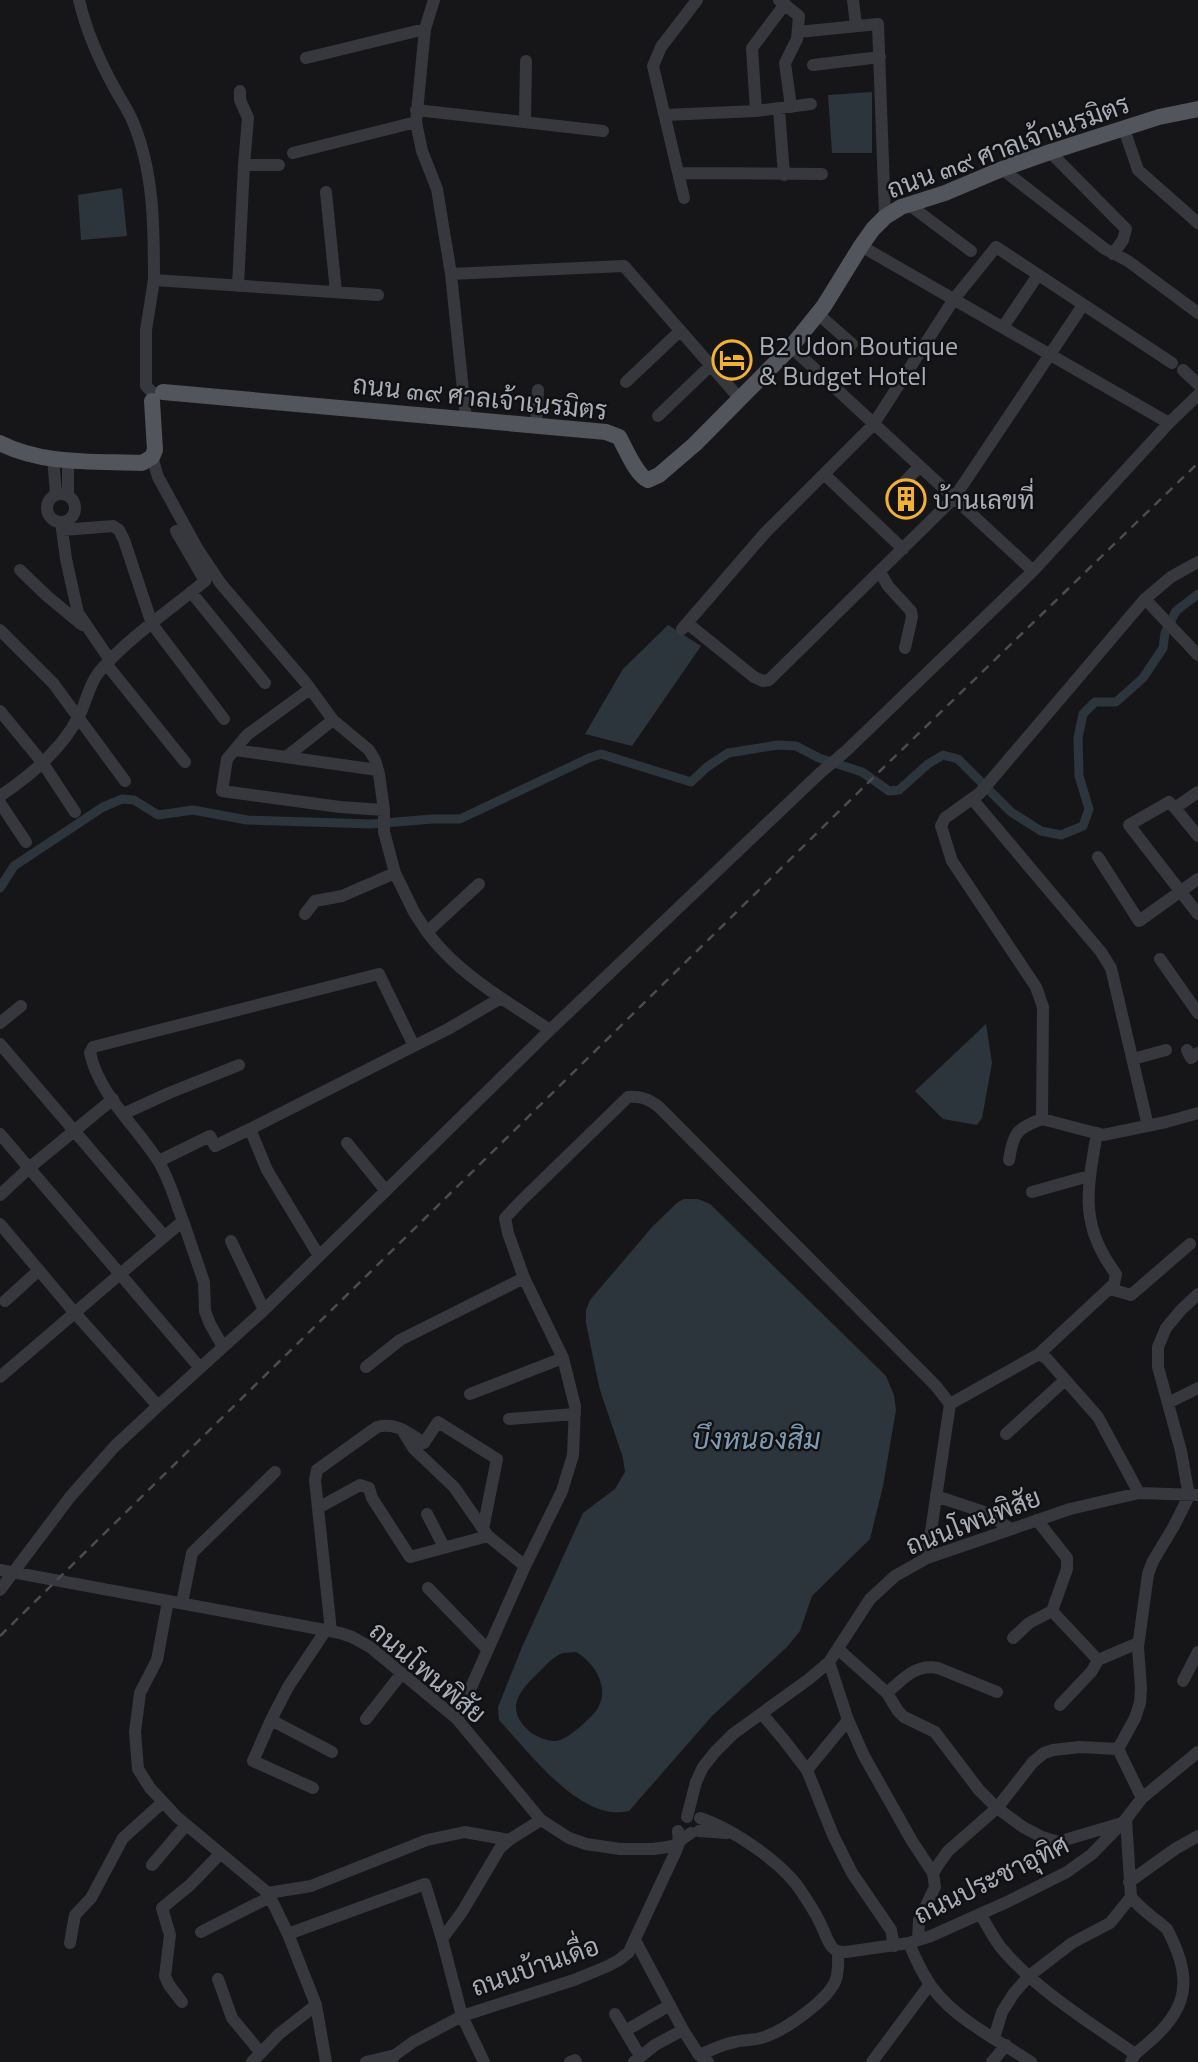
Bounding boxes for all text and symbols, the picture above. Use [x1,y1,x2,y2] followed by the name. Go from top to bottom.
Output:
[881,84,1135,208] street label: ถนน ๓๙ ศาลเจ้าเนรมิตร
[759,326,958,395] place label: B2 Udon Boutique & Budget Hotel
[711,339,753,381] hotel icon: B2 Udon Boutique & Budget Hotel
[351,364,609,430] street label: ถนน ๓๙ ศาลเจ้าเนรมิตร
[885,478,927,520] building icon: บ้านเลขที่
[933,478,1035,519] place label: บ้านเลขที่
[692,1417,821,1460] water label: บึงหนองสิม
[900,1477,1046,1565] street label: ถนนโพนพิสัย
[361,1611,495,1733] street label: ถนนโพนพิสัย
[907,1825,1075,1933] street label: ถนนประชาอุทิศ
[465,1924,604,2006] street label: ถนนบ้านเดื่อ

